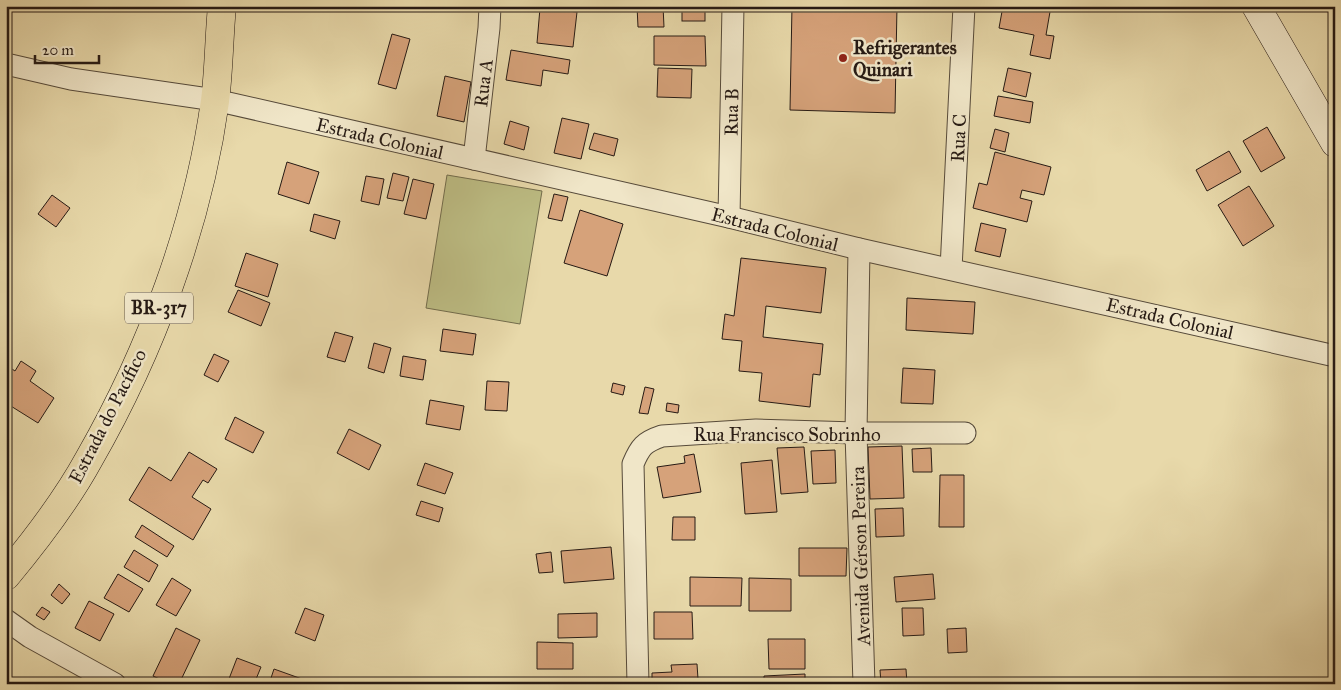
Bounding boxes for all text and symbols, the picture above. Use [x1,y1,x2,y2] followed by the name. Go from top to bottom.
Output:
[35,32,99,64] scale bar
[853,36,957,82] place label: Refrigerantes Quinari
[42,41,74,59] text: 20 m
[837,52,849,64] marker: Refrigerantes Quinari
[469,58,498,108] street label: Rua A
[720,88,743,136] street label: Rua B
[314,113,447,165] street label: Estrada Colonial
[946,113,971,163] street label: Rua C
[709,203,842,257] street label: Estrada Colonial
[125,292,193,324] road number: BR-317
[1104,293,1237,345] street label: Estrada Colonial
[64,345,151,487] street label: Estrada do Pacífico
[693,423,881,446] street label: Rua Francisco Sobrinho
[846,465,875,647] street label: Avenida Gérson Pereira

